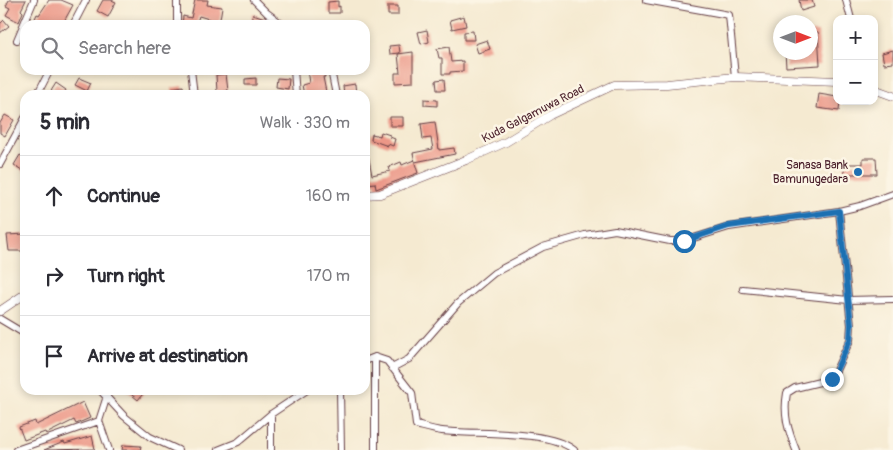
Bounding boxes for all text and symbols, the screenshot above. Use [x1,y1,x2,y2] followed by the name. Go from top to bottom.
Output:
[773,15,818,60] north arrow
[833,15,878,105] map controls
[833,15,878,60] button: +
[20,20,370,75] search box
[38,34,66,62] icon: search
[78,36,171,60] text: Search here
[833,60,878,105] button: −
[479,82,587,146] street label: Kuda Galgamuwa Road
[40,109,90,136] text: 5 min
[260,113,350,133] text: Walk · 330 m
[773,158,848,187] place label: Sanasa Bank Bamunugedara
[852,166,864,178] marker: Sanasa Bank Bamunugedara
[40,182,68,210] icon: ahead
[87,184,160,208] text: Continue
[306,186,350,206] text: 160 m
[673,230,696,253] route start
[40,262,68,290] icon: right
[87,264,165,288] text: Turn right
[307,266,350,286] text: 170 m
[40,342,68,370] icon: arrive
[87,344,248,368] text: Arrive at destination
[821,368,844,391] route end

